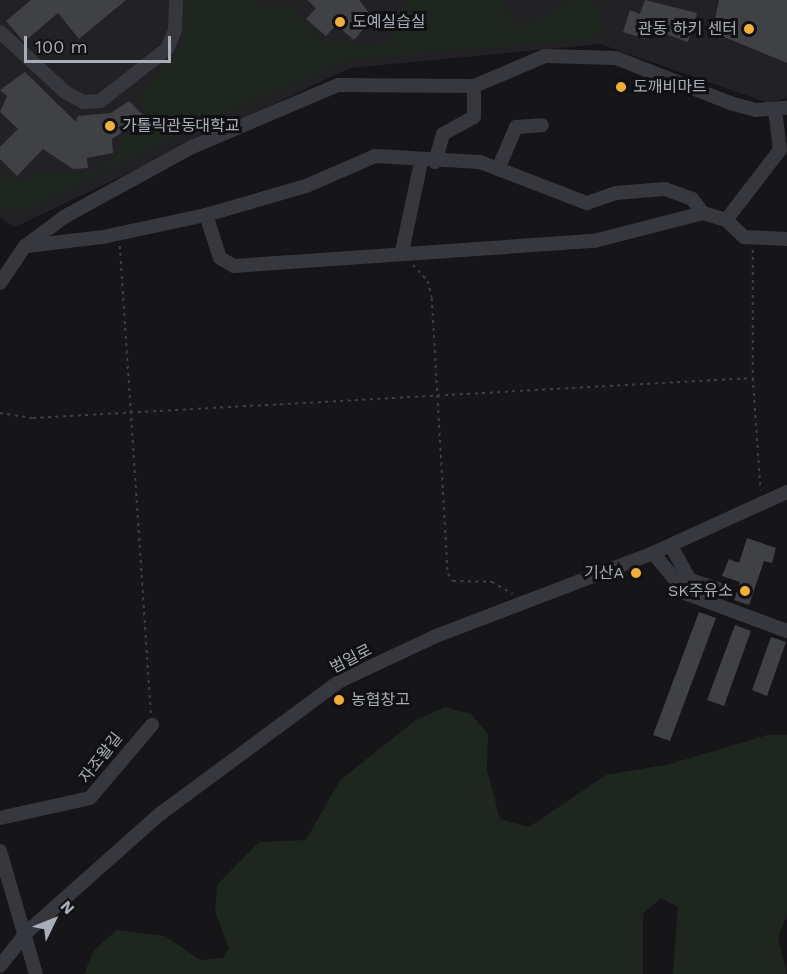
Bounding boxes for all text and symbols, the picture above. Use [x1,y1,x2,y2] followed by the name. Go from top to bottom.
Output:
[352,12,426,32] place label: 도예실습실
[333,15,347,29] marker: 도예실습실
[638,19,737,39] place label: 관동 하키 센터
[742,22,756,36] marker: 관동 하키 센터
[27,24,174,62] scale bar
[35,36,88,57] text: 100 m
[633,77,707,97] place label: 도깨비마트
[614,80,628,94] marker: 도깨비마트
[122,116,240,136] place label: 가톨릭관동대학교
[103,119,117,133] marker: 가톨릭관동대학교
[584,563,624,583] place label: 기산A
[629,566,643,580] marker: 기산A
[668,581,733,601] place label: SK주유소
[738,584,752,598] marker: SK주유소
[327,640,375,678] street label: 범일로
[351,690,410,710] place label: 농협창고
[332,693,346,707] marker: 농협창고
[75,729,127,787] street label: 자조왈길
[24,890,84,950] north arrow
[57,897,79,918] text: N

